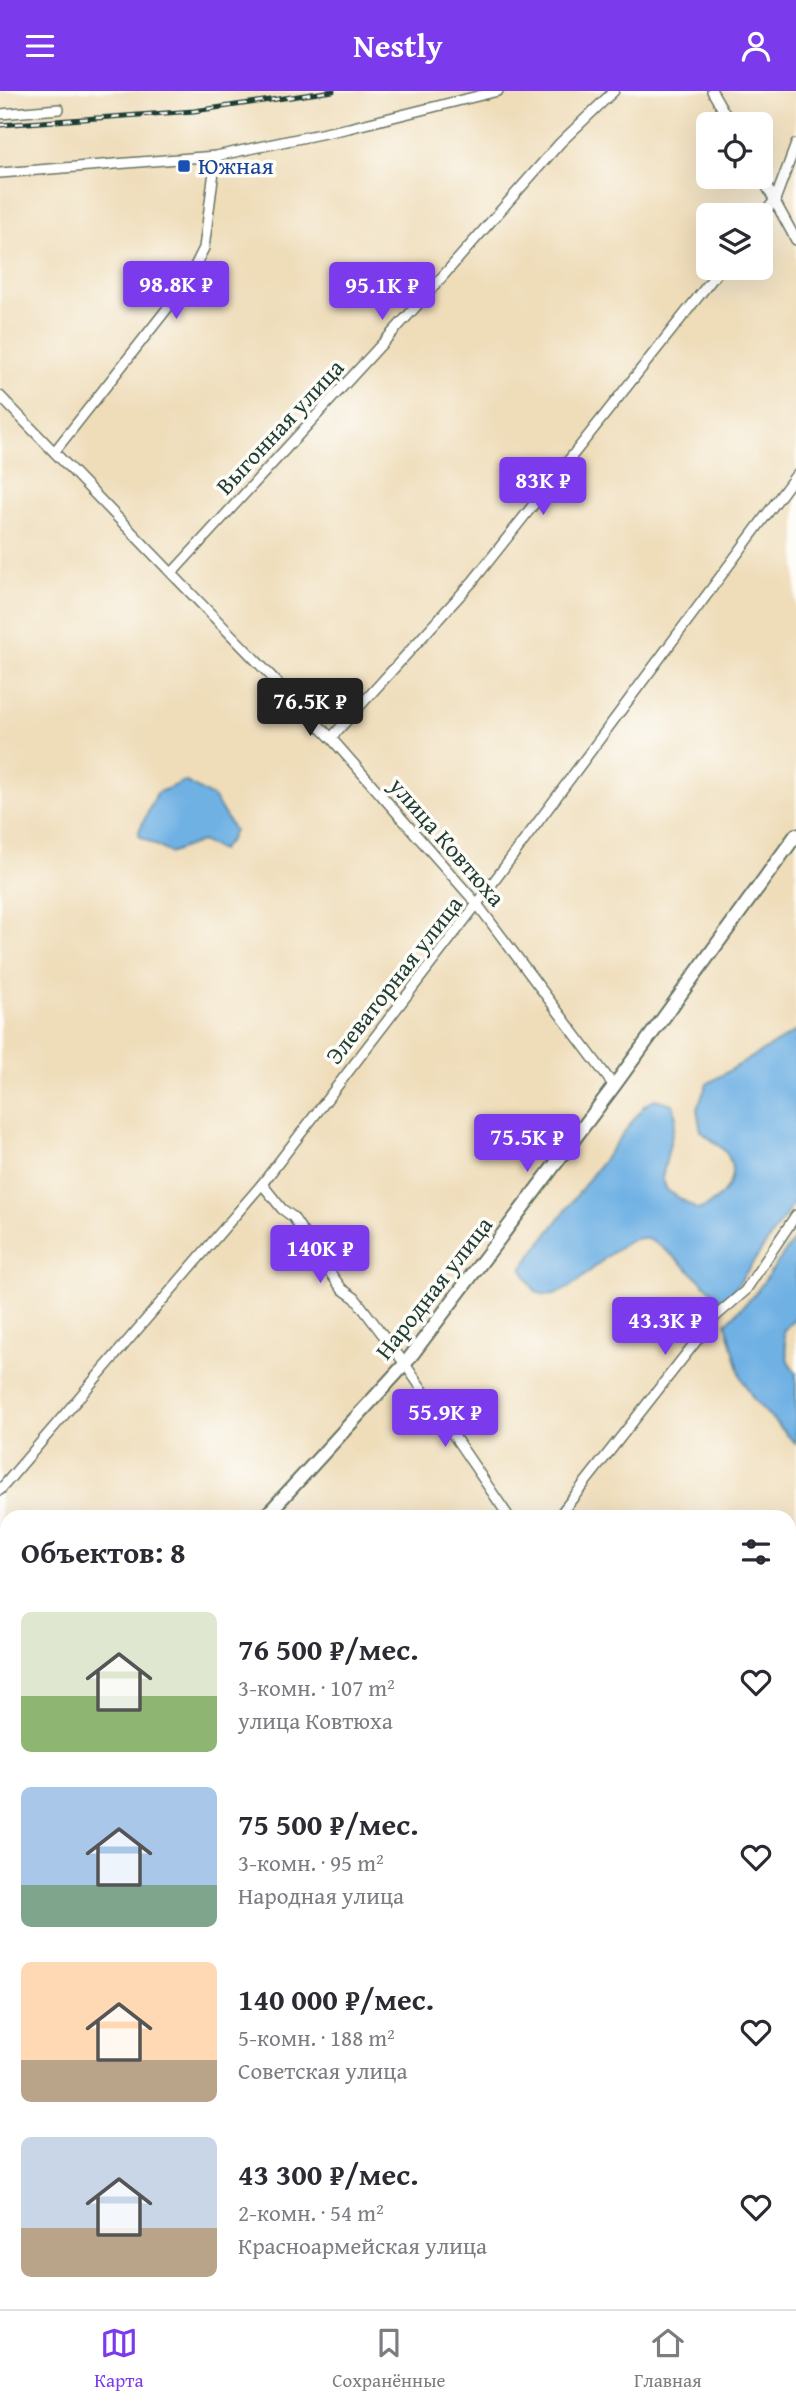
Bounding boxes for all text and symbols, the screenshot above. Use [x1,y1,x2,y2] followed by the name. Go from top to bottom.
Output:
[353,22,443,69] text: Nestly
[21,27,59,65] icon: menu
[737,27,775,65] icon: person
[696,112,773,280] map controls
[696,112,773,189] button: locate
[198,148,274,183] place label: Южная
[176,158,192,174] marker: Южная
[696,203,773,280] button: layers
[111,261,241,321] pin: 98.8K ₽
[317,263,447,322] pin: 95.1K ₽
[139,267,213,300] text: 98.8K ₽
[345,268,419,301] text: 95.1K ₽
[207,351,352,502] street label: Выгонная улица
[494,457,592,517] pin: 83K ₽
[515,463,571,496] text: 83K ₽
[245,679,375,738] pin: 76.5K ₽
[273,684,347,717] text: 76.5K ₽
[381,769,514,914] street label: улица Ковтюха
[316,887,471,1072] street label: Элеваторная улица
[462,1115,592,1174] pin: 75.5K ₽
[490,1120,564,1153] text: 75.5K ₽
[367,1208,501,1367] street label: Народная улица
[263,1225,377,1285] pin: 140K ₽
[286,1231,354,1264] text: 140K ₽
[600,1297,730,1357] pin: 43.3K ₽
[628,1303,702,1336] text: 43.3K ₽
[380,1389,510,1449] pin: 55.9K ₽
[408,1395,482,1428] text: 55.9K ₽
[21,1530,185,1574] text: Объектов: 8
[737,1533,775,1571] icon: filters
[238,1627,419,1671] text: 76 500 ₽/мес.
[77,1640,161,1724] icon: home
[737,1663,775,1701] icon: heart
[238,1671,395,1704] text: 3-комн. · 107 m²
[238,1704,393,1737] text: улица Ковтюха
[238,1802,419,1846] text: 75 500 ₽/мес.
[77,1815,161,1899] icon: home
[737,1838,775,1876] icon: heart
[238,1846,384,1879] text: 3-комн. · 95 m²
[238,1879,404,1912] text: Народная улица
[238,1977,434,2021] text: 140 000 ₽/мес.
[77,1990,161,2074] icon: home
[737,2013,775,2051] icon: heart
[238,2021,395,2054] text: 5-комн. · 188 m²
[238,2054,407,2087] text: Советская улица
[238,2152,419,2196] text: 43 300 ₽/мес.
[77,2165,161,2249] icon: home
[737,2188,775,2226] icon: heart
[238,2196,384,2229] text: 2-комн. · 54 m²
[238,2229,487,2262] text: Красноармейская улица
[94,2324,144,2394] tab: Карта
[332,2324,445,2394] tab: Сохранённые
[634,2324,702,2394] tab: Главная

